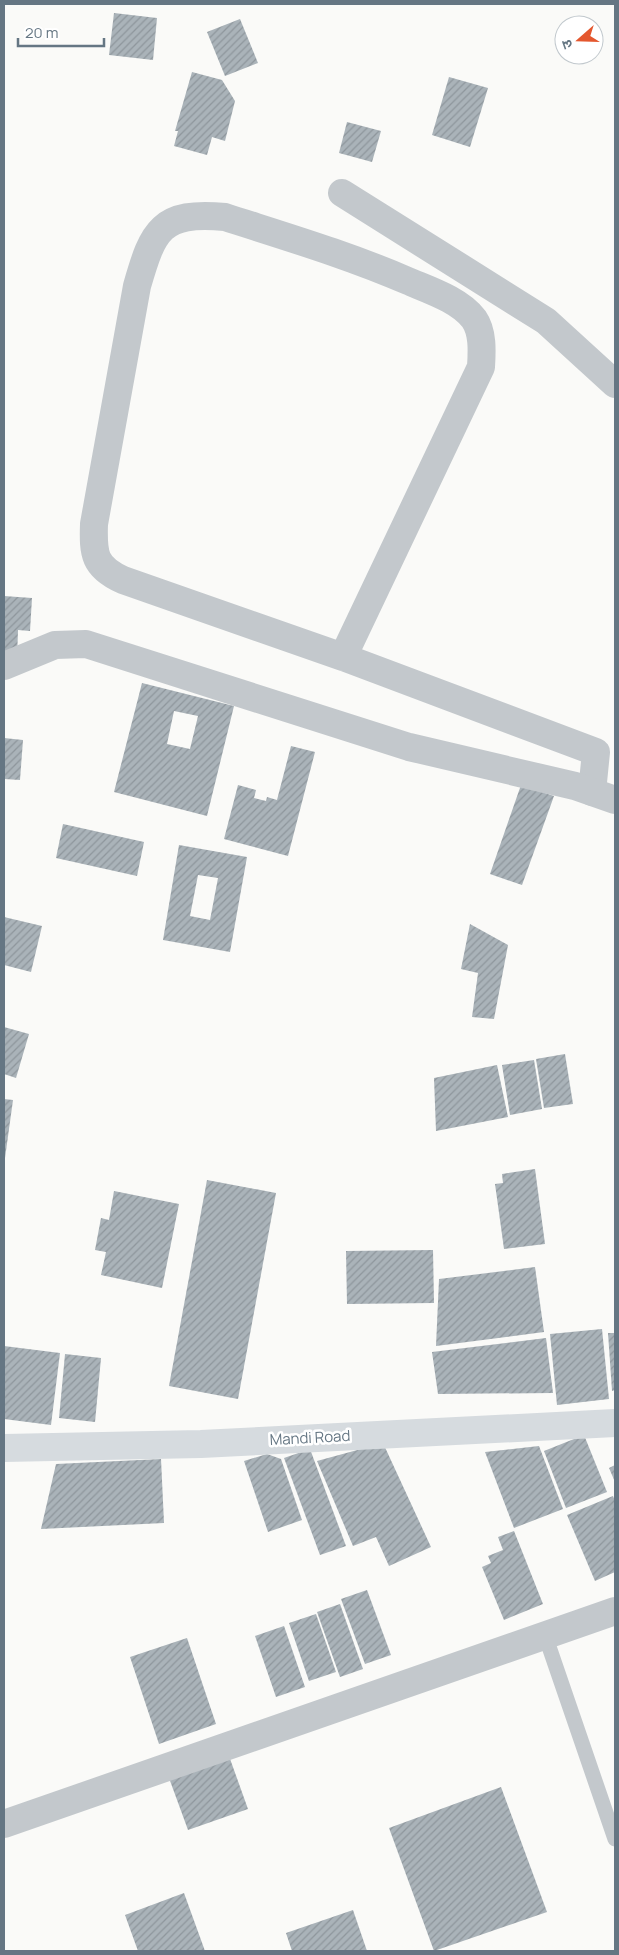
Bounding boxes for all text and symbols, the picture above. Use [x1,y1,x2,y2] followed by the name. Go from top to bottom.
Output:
[18,15,104,47] scale bar
[554,15,604,65] north arrow
[25,22,58,43] text: 20 m
[556,37,577,52] text: उ
[269,1425,351,1450] street label: Mandi Road

